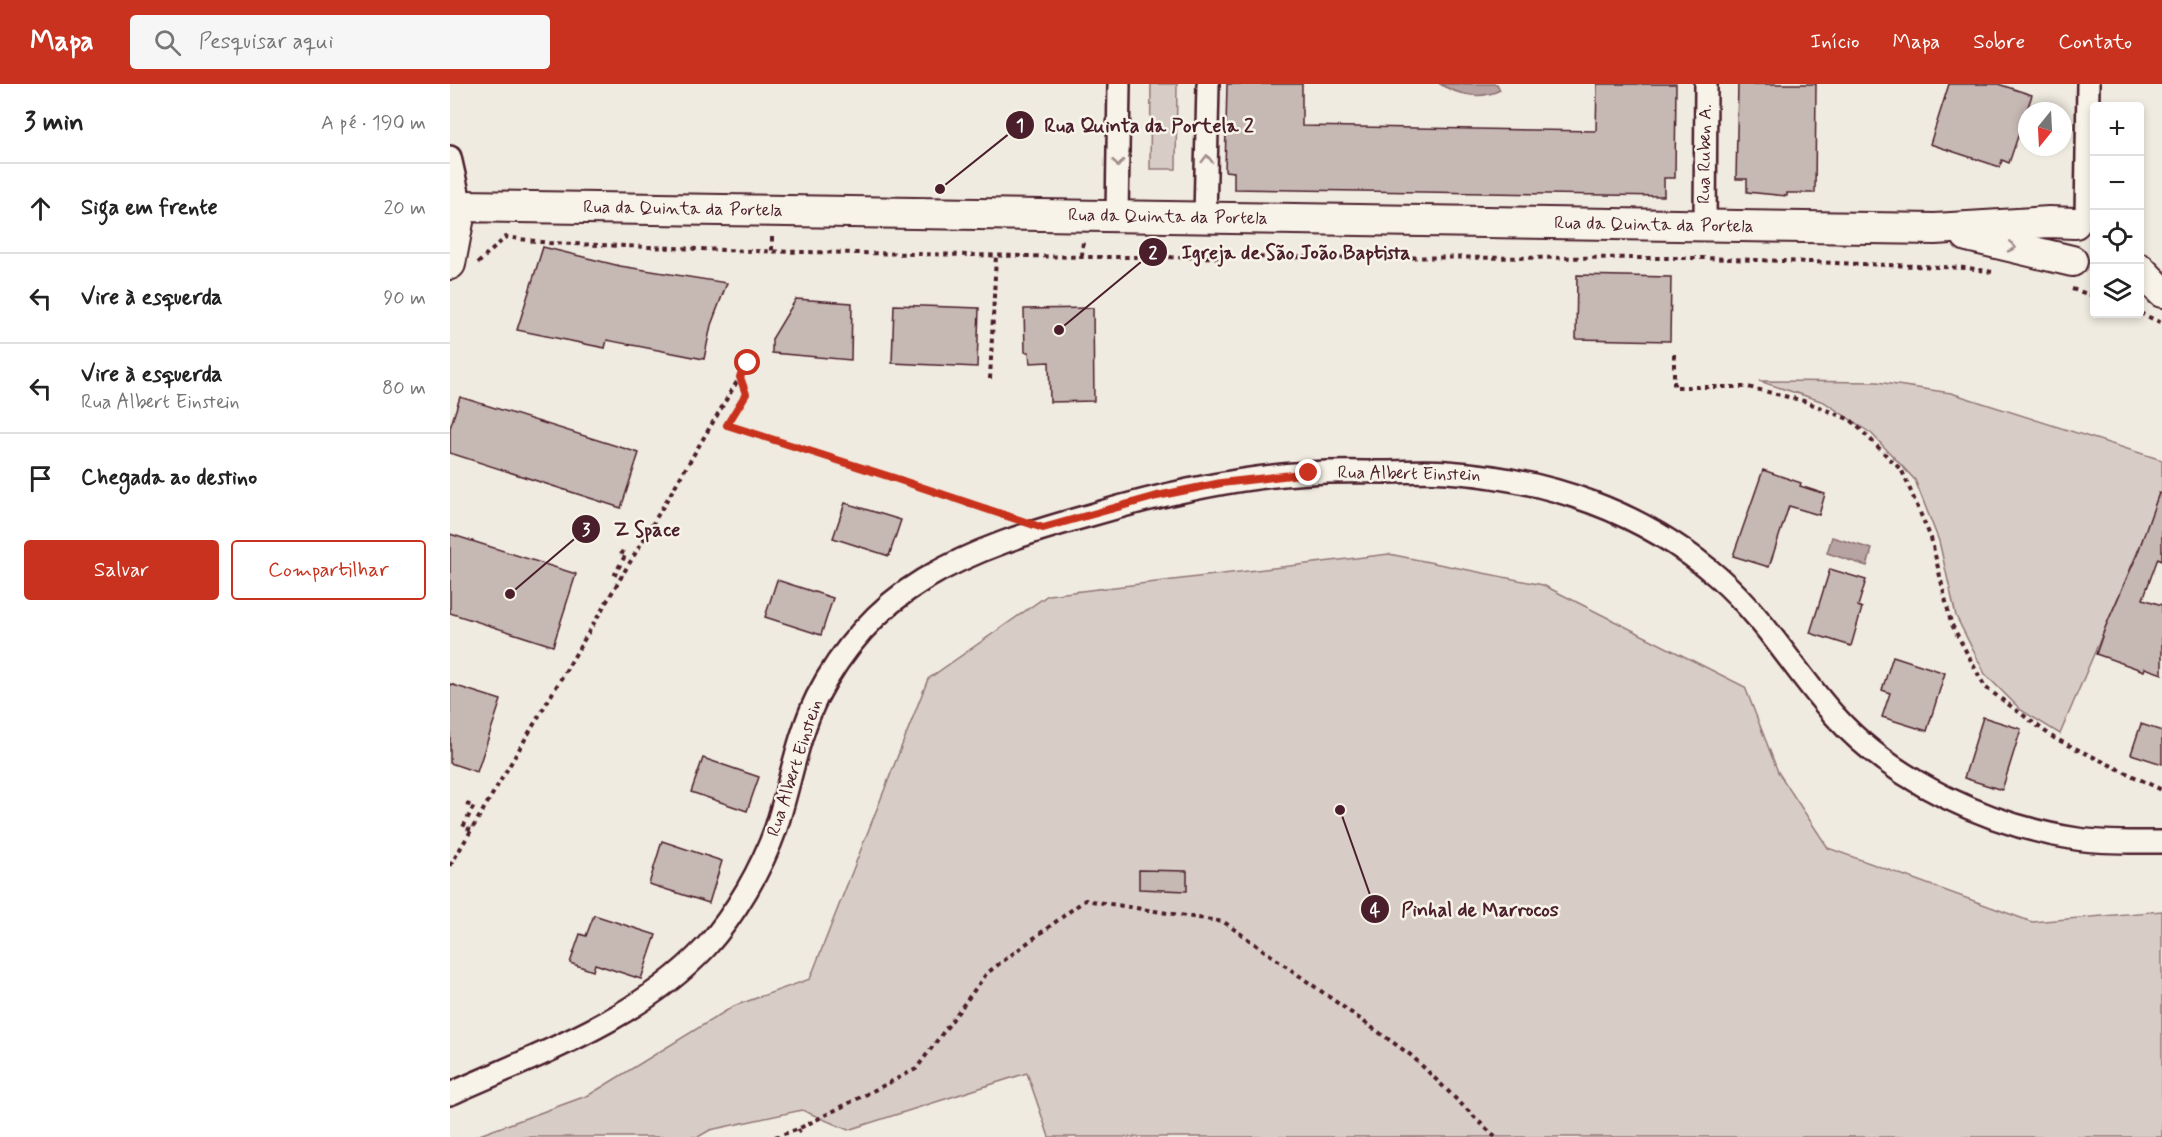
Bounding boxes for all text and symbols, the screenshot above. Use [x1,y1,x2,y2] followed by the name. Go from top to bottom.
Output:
[130,15,550,69] search box
[30,24,94,61] text: Mapa
[151,26,184,59] icon: search
[199,28,334,56] text: Pesquisar aqui
[1810,28,1860,56] text: Início
[1893,28,1940,56] text: Mapa
[1973,28,2025,56] text: Sobre
[2058,28,2132,56] text: Contato
[2018,102,2072,156] north arrow
[2090,102,2144,318] map controls
[2090,102,2144,156] button: +
[1692,104,1718,204] street label: Rua Ruben A.
[24,106,84,140] text: 3 min
[1005,106,1263,144] callout: Rua Quinta da Portela 2
[321,110,426,137] text: A pé · 190 m
[1044,113,1254,140] text: Rua Quinta da Portela 2
[1016,114,1024,138] text: 1
[1201,155,1213,164] one-way arrow
[2090,156,2144,210] button: −
[1112,159,1124,168] one-way arrow
[24,192,57,225] icon: ahead
[81,194,218,222] text: Siga em frente
[383,195,426,222] text: 20 m
[583,195,783,223] street label: Rua da Quinta da Portela
[1068,203,1268,231] street label: Rua da Quinta da Portela
[2090,210,2144,264] button: locate
[1554,211,1754,239] street label: Rua da Quinta da Portela
[1138,233,1423,271] callout: Igreja de São João Baptista
[1181,240,1411,267] text: Igreja de São João Baptista
[2007,240,2017,253] one-way arrow
[1149,241,1158,265] text: 2
[2090,264,2144,318] button: layers
[24,282,57,315] icon: left
[81,284,222,312] text: Vire à esquerda
[383,285,426,312] text: 90 m
[734,349,760,375] route start
[81,361,222,389] text: Vire à esquerda
[24,372,57,405] icon: left
[382,375,426,402] text: 80 m
[81,389,240,416] text: Rua Albert Einstein
[1295,459,1321,485] route end
[1337,461,1481,487] street label: Rua Albert Einstein
[24,462,57,495] icon: arrive
[81,464,257,492] text: Chegada ao destino
[571,510,693,548] callout: Z Space
[614,517,680,544] text: Z Space
[582,518,591,542] text: 3
[24,540,219,600] button: Salvar
[231,540,426,600] button: Compartilhar
[762,696,828,840] street label: Rua Albert Einstein
[1360,890,1571,928] callout: Pinhal de Marrocos
[1401,897,1559,924] text: Pinhal de Marrocos
[1370,899,1381,923] text: 4

